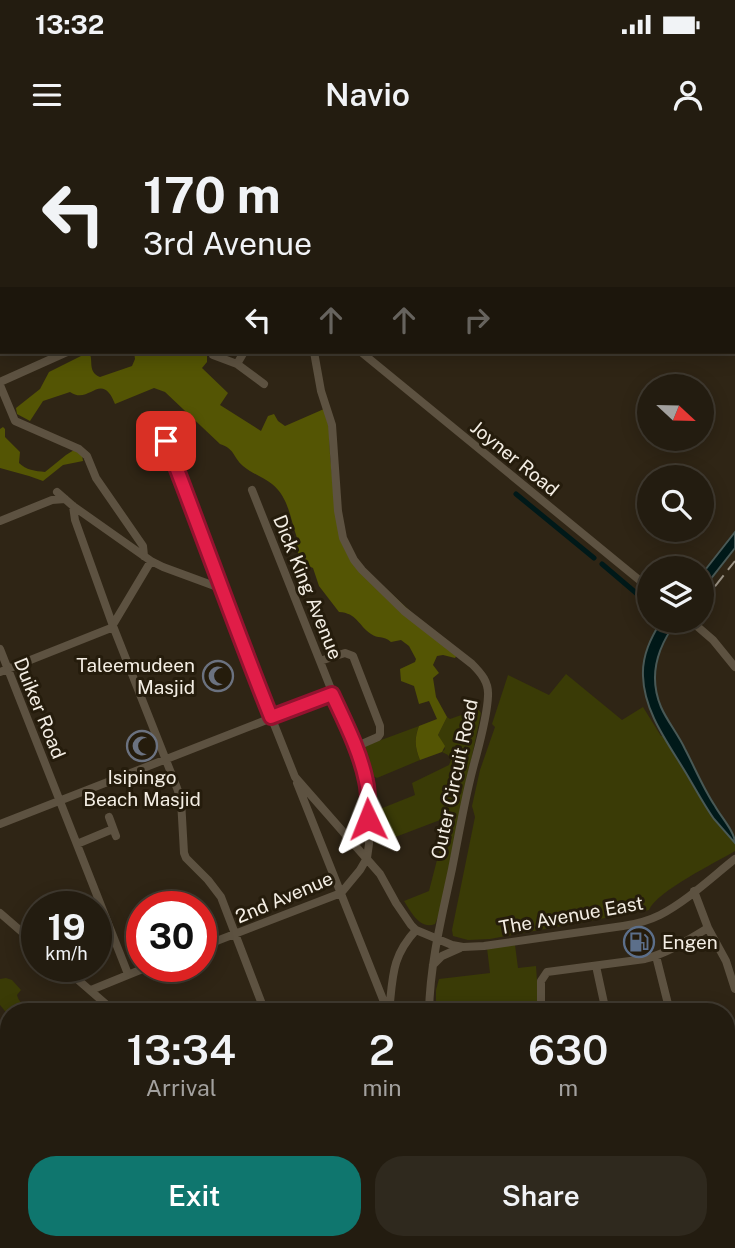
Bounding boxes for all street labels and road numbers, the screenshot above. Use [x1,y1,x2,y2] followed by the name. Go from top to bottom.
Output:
[467,416,563,500] street label: Joyner Road
[269,512,347,662] street label: Dick King Avenue
[10,654,70,762] street label: Duiker Road
[426,697,482,861] street label: Outer Circuit Road
[232,867,336,927] street label: 2nd Avenue
[497,891,645,939] street label: The Avenue East

